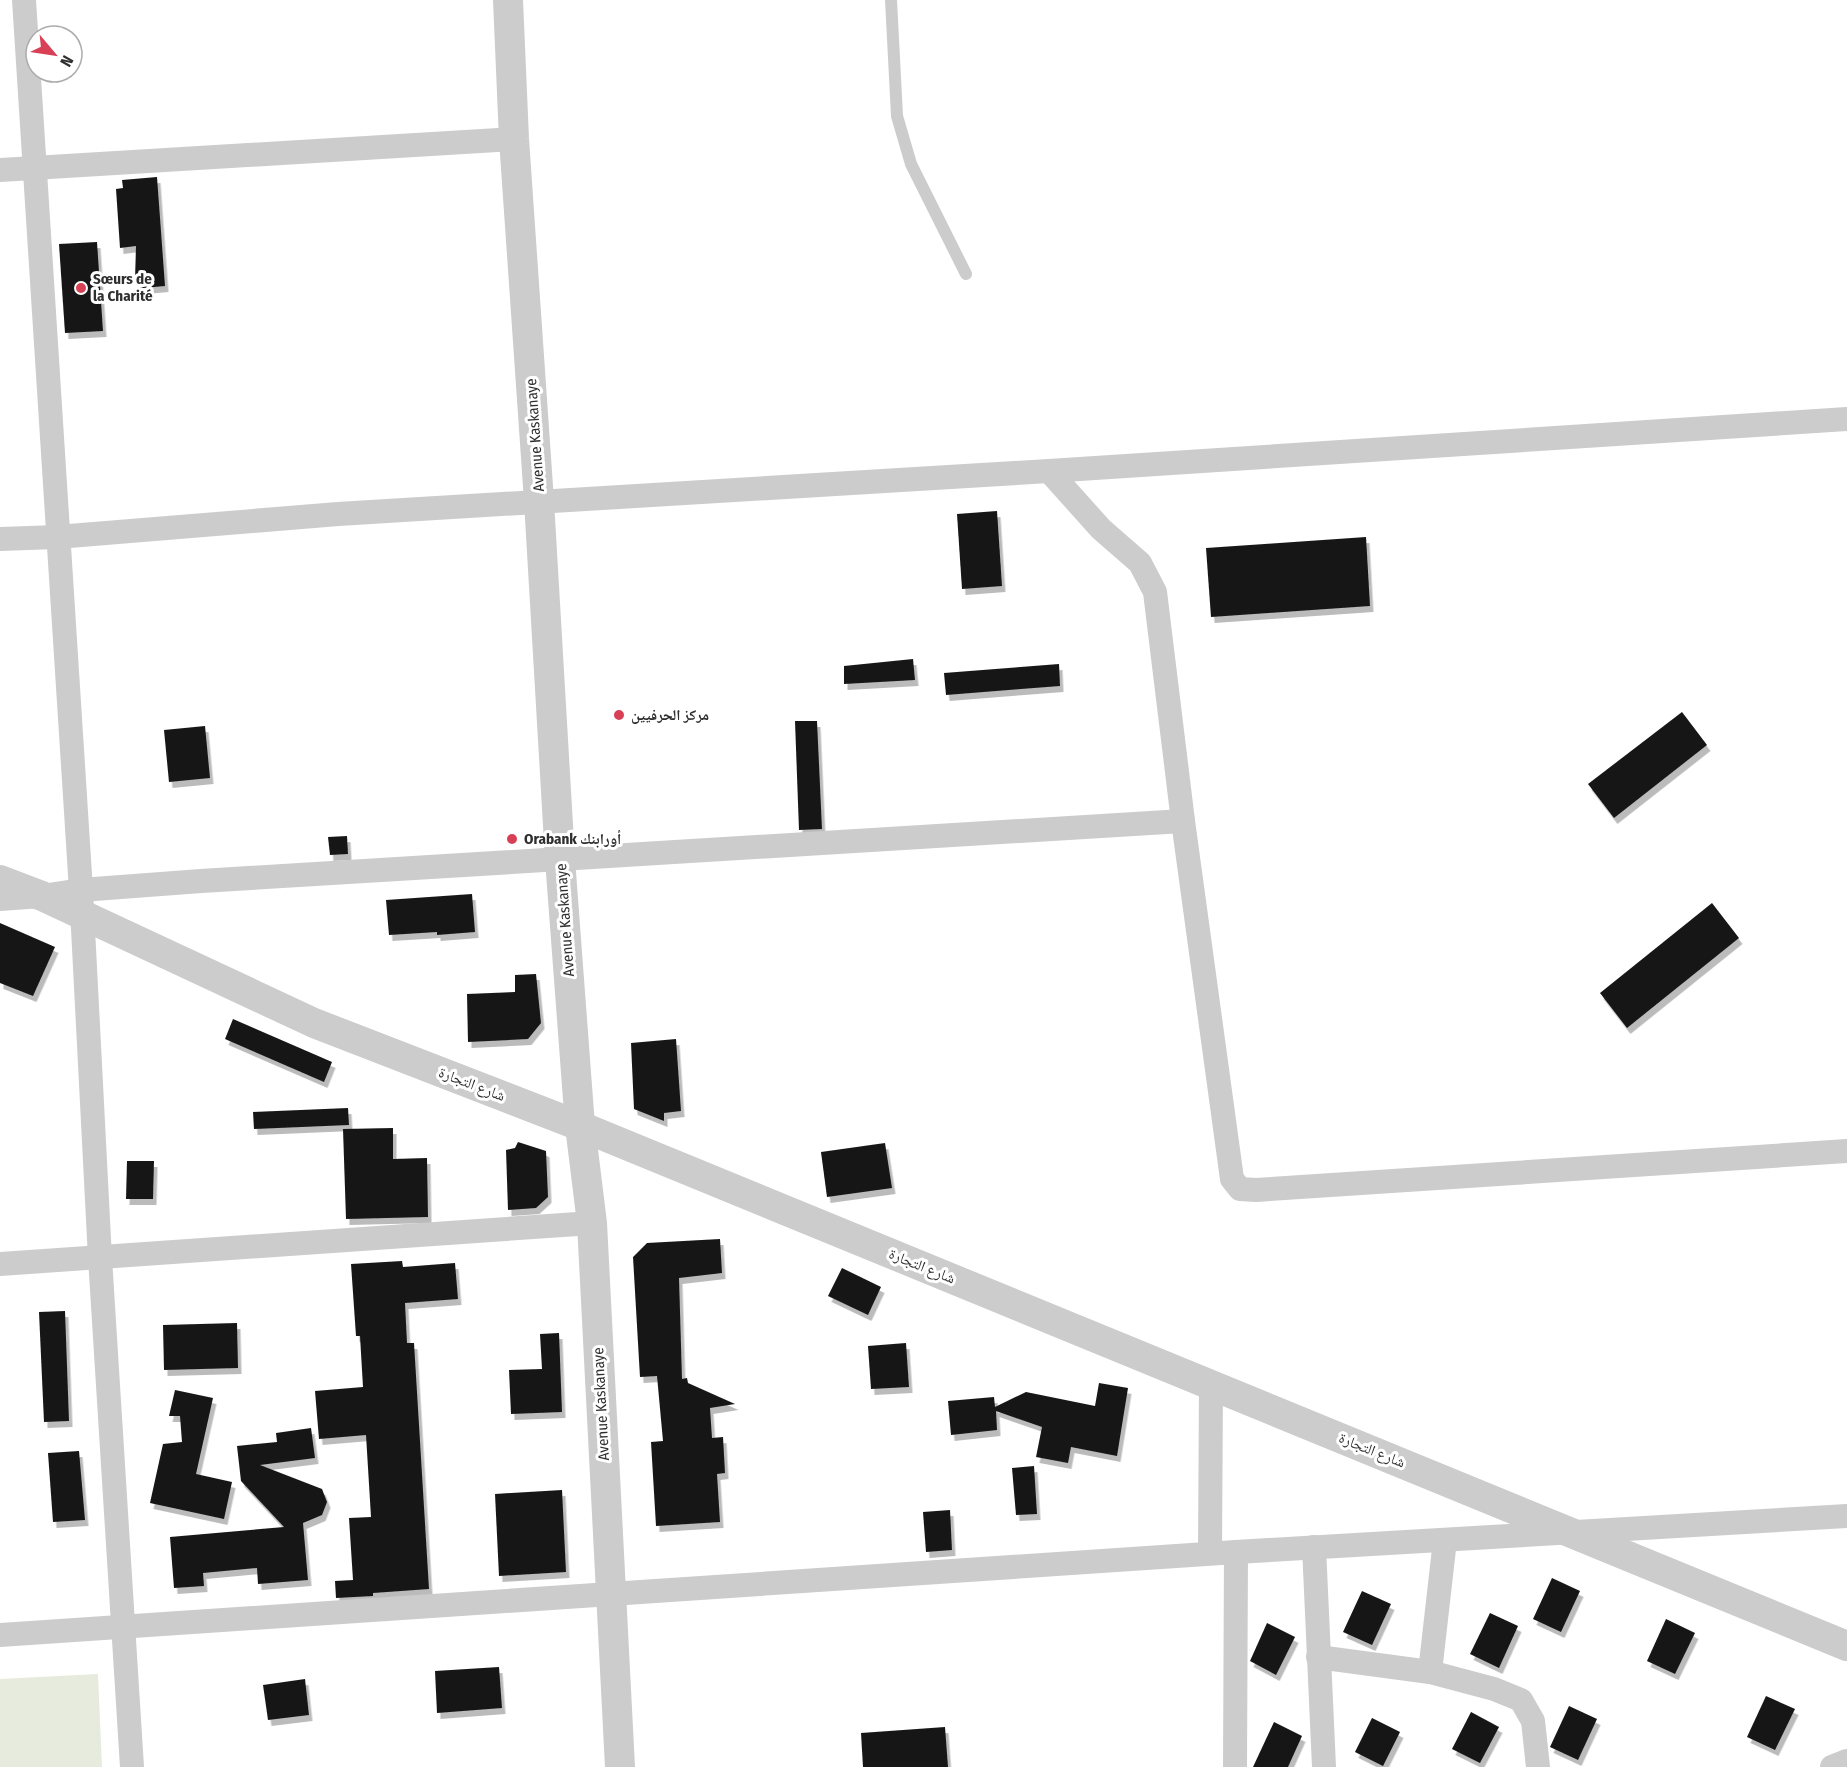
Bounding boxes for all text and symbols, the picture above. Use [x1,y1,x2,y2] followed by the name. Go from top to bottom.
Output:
[24,24,84,84] north arrow
[56,52,77,70] text: N
[93,270,153,305] place label: Sœurs de la Charité
[74,281,88,295] marker: Sœurs de la Charité
[522,378,548,492] street label: Avenue Kaskanaye
[631,706,709,724] place label: مركز الحرفيين
[612,708,626,722] marker: مركز الحرفيين
[524,830,621,848] place label: Orabank أورابنك
[505,832,519,846] marker: Orabank أورابنك
[552,863,578,977] street label: Avenue Kaskanaye
[436,1063,508,1106] street label: شارع التجارة
[886,1245,958,1288] street label: شارع التجارة
[589,1347,613,1461] street label: Avenue Kaskanaye
[1336,1429,1408,1472] street label: شارع التجارة

